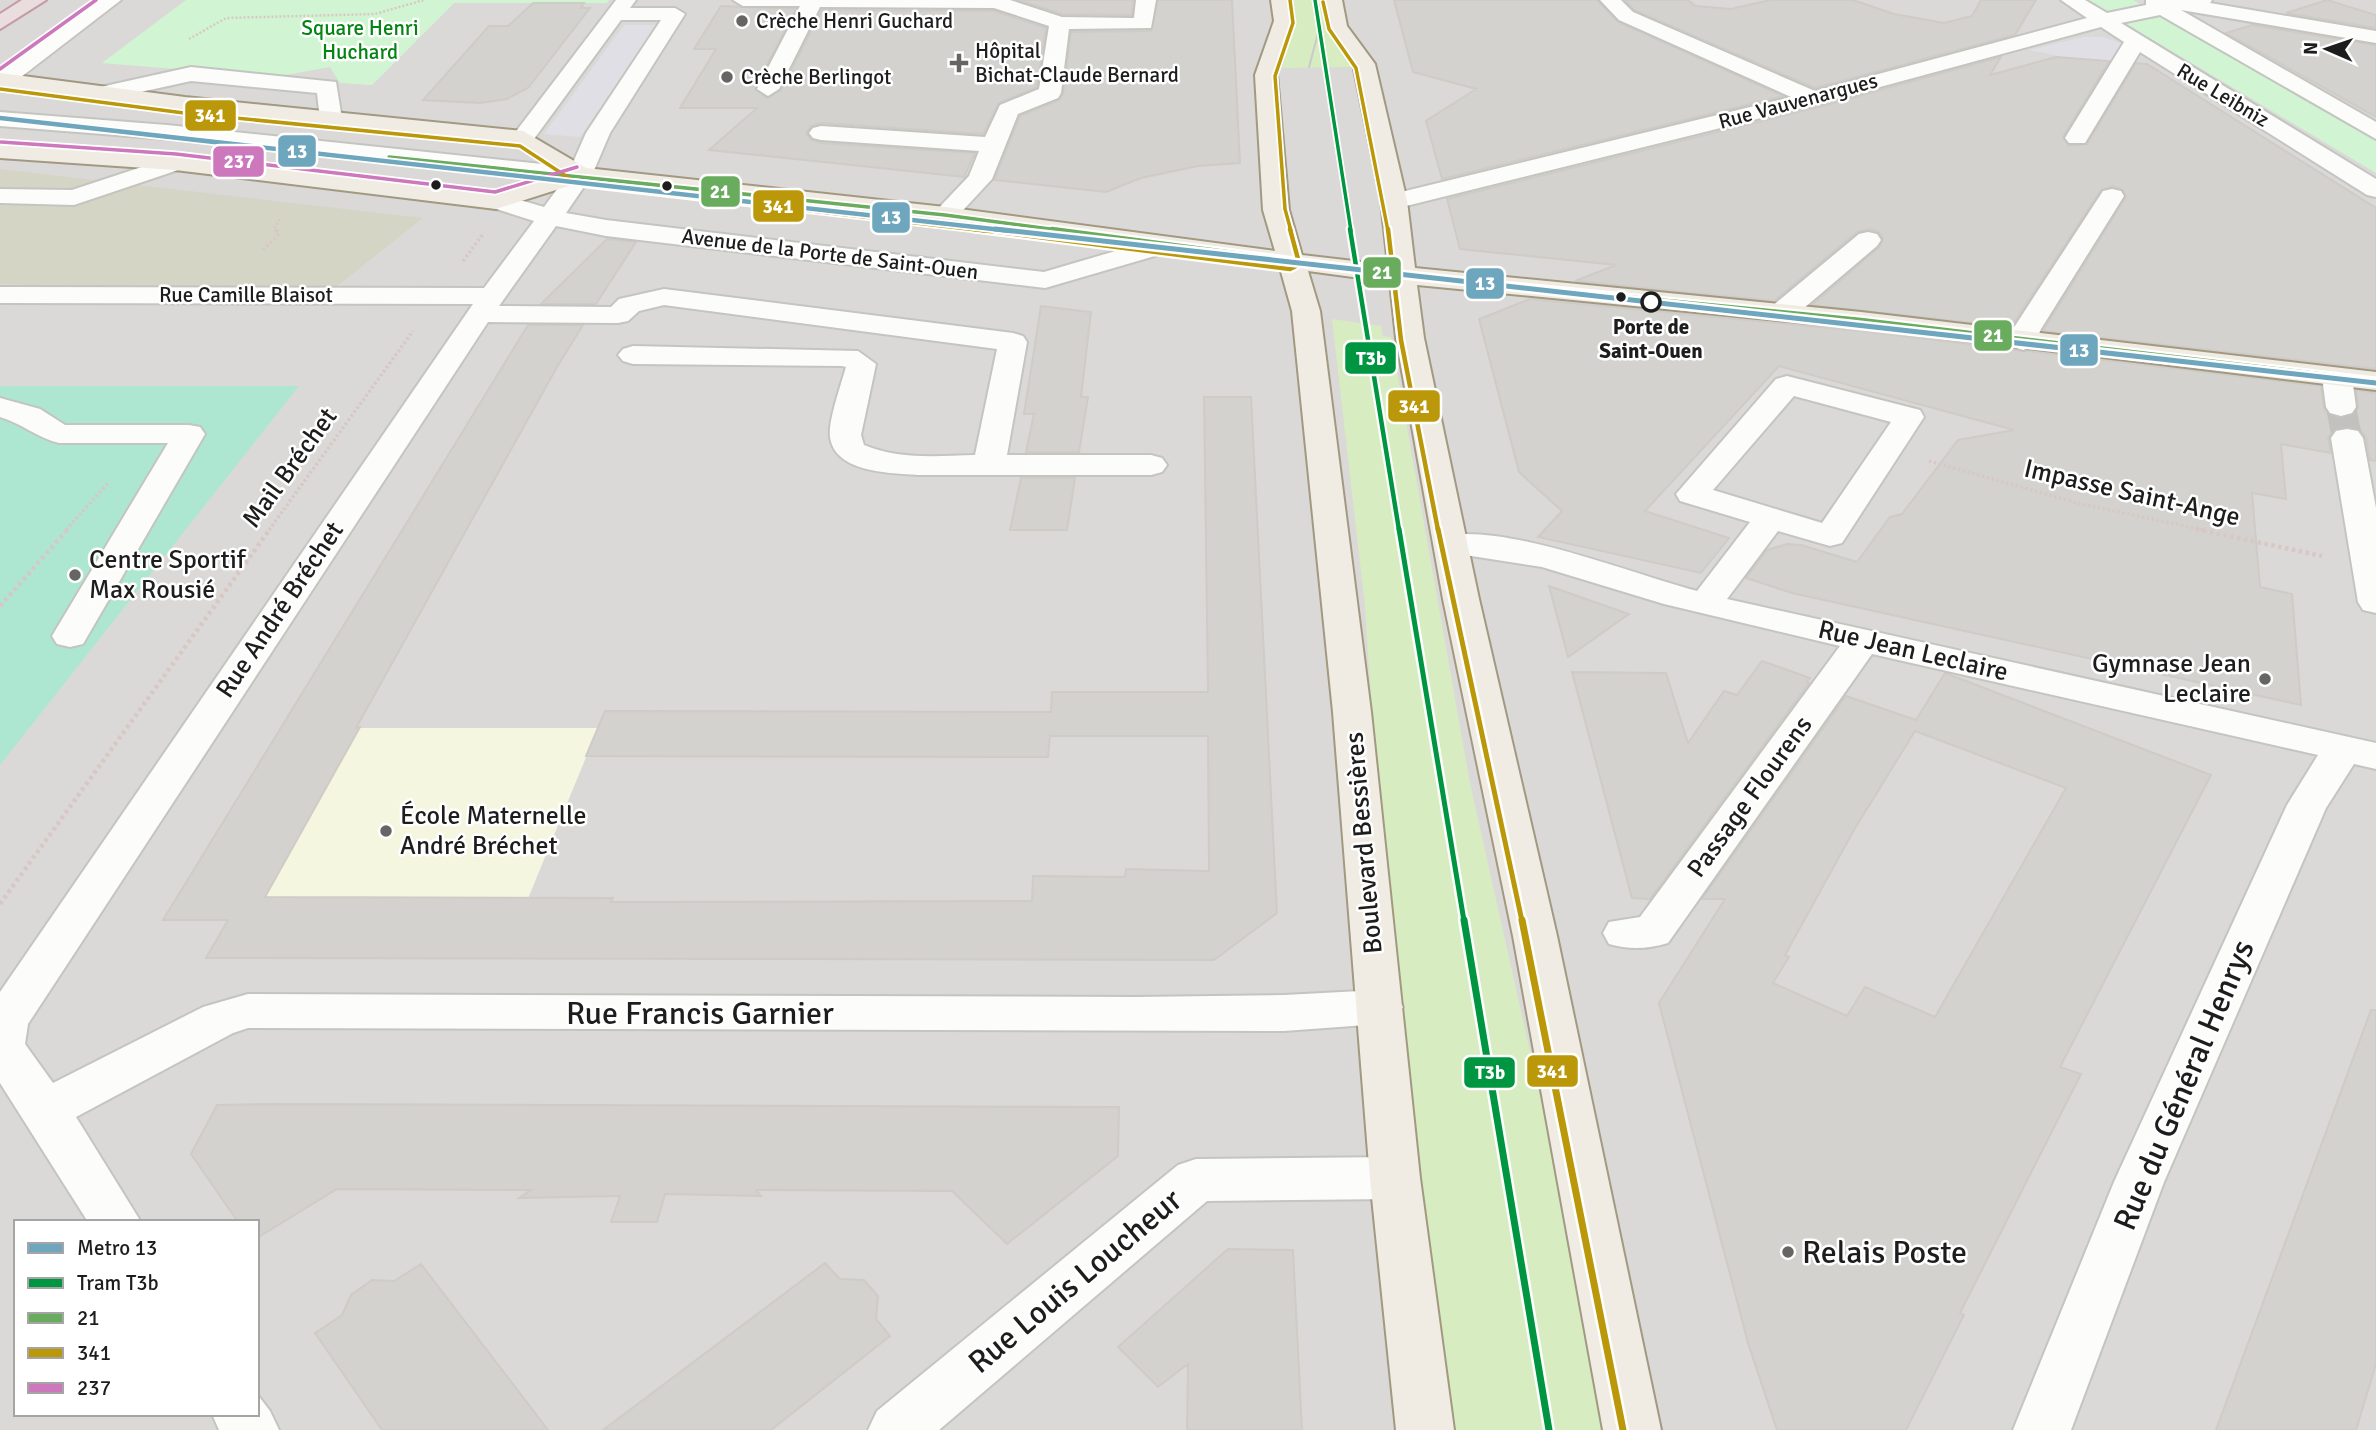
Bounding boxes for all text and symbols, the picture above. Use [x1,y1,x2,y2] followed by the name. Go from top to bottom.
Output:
[756,8,953,34] place label: Crèche Henri Guchard
[734,13,750,29] marker: Crèche Henri Guchard
[2292,14,2362,84] north arrow
[301,15,419,65] park label: Square Henri Huchard
[975,38,1179,88] place label: Hôpital Bichat-Claude Bernard
[2299,41,2323,55] text: N
[949,53,969,73] marker: Hôpital Bichat-Claude Bernard
[2172,57,2274,133] street label: Rue Leibniz
[741,64,891,90] place label: Crèche Berlingot
[1716,67,1880,135] street label: Rue Vauvenargues
[719,69,735,85] marker: Crèche Berlingot
[184,99,237,132] line badge: 341
[195,104,225,128] text: 341
[277,134,317,168] line badge: 13
[287,140,307,164] text: 13
[212,145,265,178] line badge: 237
[224,150,254,174] text: 237
[700,175,741,208] line badge: 21
[429,178,443,192] unlabelled marker
[660,179,674,193] unlabelled marker
[710,180,730,204] text: 21
[752,189,805,223] line badge: 341
[763,195,793,219] text: 341
[871,201,911,234] line badge: 13
[881,206,901,230] text: 13
[680,223,980,285] street label: Avenue de la Porte de Saint-Ouen
[1362,256,1402,289] line badge: 21
[1372,261,1392,285] text: 21
[1465,267,1505,300] line badge: 13
[1475,272,1495,296] text: 13
[159,282,333,308] street label: Rue Camille Blaisot
[1614,290,1628,304] unlabelled marker
[1641,292,1661,312] marker: Porte de Saint-Ouen
[1599,314,1703,364] place label: Porte de Saint-Ouen
[1973,319,2013,352] line badge: 21
[1983,324,2003,348] text: 21
[2059,333,2099,367] line badge: 13
[2069,339,2089,363] text: 13
[1344,341,1397,375] line badge: T3b
[1356,347,1386,371] text: T3b
[1387,389,1441,423] line badge: 341
[1399,395,1429,419] text: 341
[236,402,344,534] street label: Mail Bréchet
[2021,453,2243,533] street label: Impasse Saint-Ange
[209,516,351,704] street label: Rue André Bréchet
[89,544,247,606] place label: Centre Sportif Max Rousié
[67,567,83,583] marker: Centre Sportif Max Rousié
[1815,614,2011,688] street label: Rue Jean Leclaire
[2092,648,2251,710] place label: Gymnase Jean Leclaire
[2257,671,2273,687] marker: Gymnase Jean Leclaire
[1681,710,1819,884] street label: Passage Flourens
[1338,731,1390,955] street label: Boulevard Bessières
[400,800,586,862] place label: École Maternelle André Bréchet
[378,823,394,839] marker: École Maternelle André Bréchet
[2105,934,2263,1236] street label: Rue du Général Henrys
[566,994,834,1033] street label: Rue Francis Garnier
[1526,1054,1579,1088] line badge: 341
[1463,1056,1516,1089] line badge: T3b
[1537,1060,1567,1084] text: 341
[1475,1061,1505,1085] text: T3b
[960,1180,1190,1382] street label: Rue Louis Loucheur
[14,1220,259,1416] legend
[1802,1233,1967,1272] place label: Relais Poste
[77,1235,157,1261] text: Metro 13
[1780,1244,1796,1260] marker: Relais Poste
[77,1270,159,1296] text: Tram T3b
[77,1305,100,1331] text: 21
[77,1340,111,1366] text: 341
[77,1375,111,1401] text: 237

